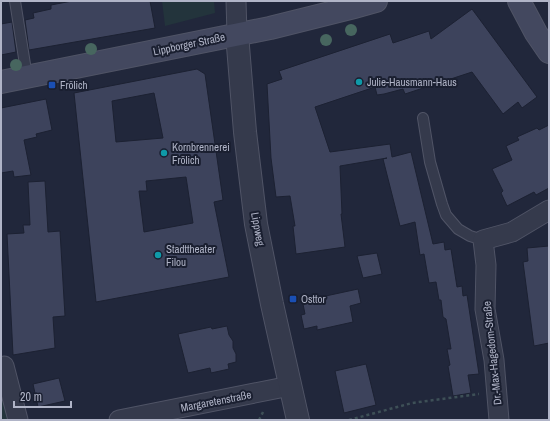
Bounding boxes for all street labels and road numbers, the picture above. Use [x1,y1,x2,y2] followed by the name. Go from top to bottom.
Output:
[152,30,226,58] street label: Lippborger Straße
[248,211,268,247] street label: Lippweg
[480,300,504,406] street label: Dr.-Max-Hagedorn-Straße
[179,387,253,415] street label: Margaretenstraße

